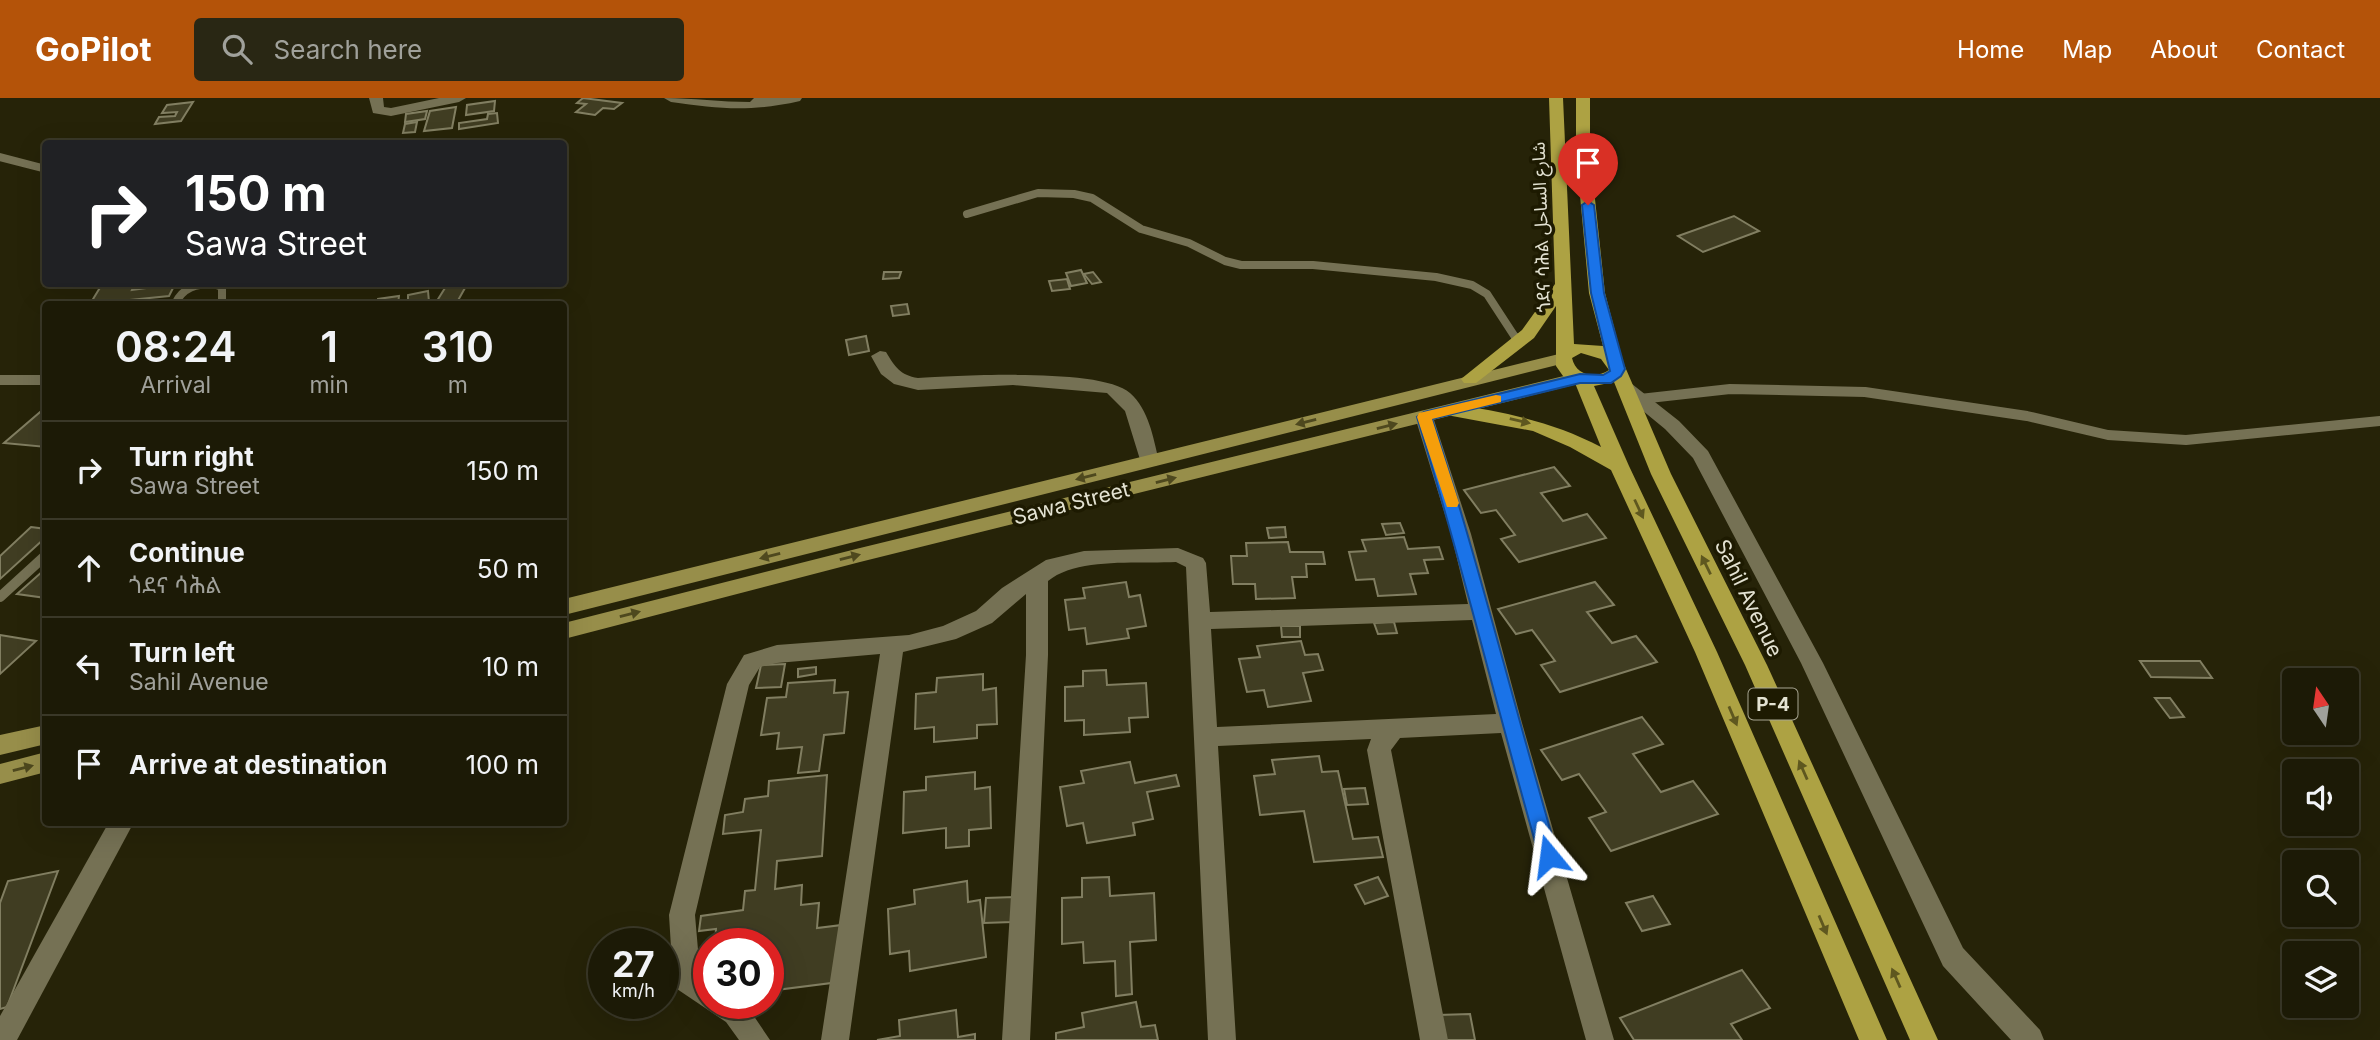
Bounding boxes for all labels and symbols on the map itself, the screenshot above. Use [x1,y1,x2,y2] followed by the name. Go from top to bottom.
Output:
[1558,133,1618,205] pin
[1528,141,1558,313] street label: ጎደና ሳሕል شارع الساحل
[1509,416,1531,427] one-way arrow
[1295,417,1317,428] one-way arrow
[1376,420,1398,431] one-way arrow
[1075,472,1097,483] one-way arrow
[1155,474,1177,485] one-way arrow
[1010,476,1132,530] street label: Sawa Street
[1633,499,1645,519] one-way arrow
[1710,535,1788,661] street label: Sahil Avenue
[759,551,781,562] one-way arrow
[839,551,861,562] one-way arrow
[1700,555,1711,575] one-way arrow
[619,608,641,619] one-way arrow
[2282,668,2359,746] north arrow
[1748,688,1798,720] road number: P-4
[1728,706,1739,727] one-way arrow
[1797,760,1809,780] one-way arrow
[12,762,34,773] one-way arrow
[1512,819,1586,893] position arrow
[1817,915,1829,935] one-way arrow
[693,928,784,1019] speed limit sign: 30
[1890,968,1902,988] one-way arrow

